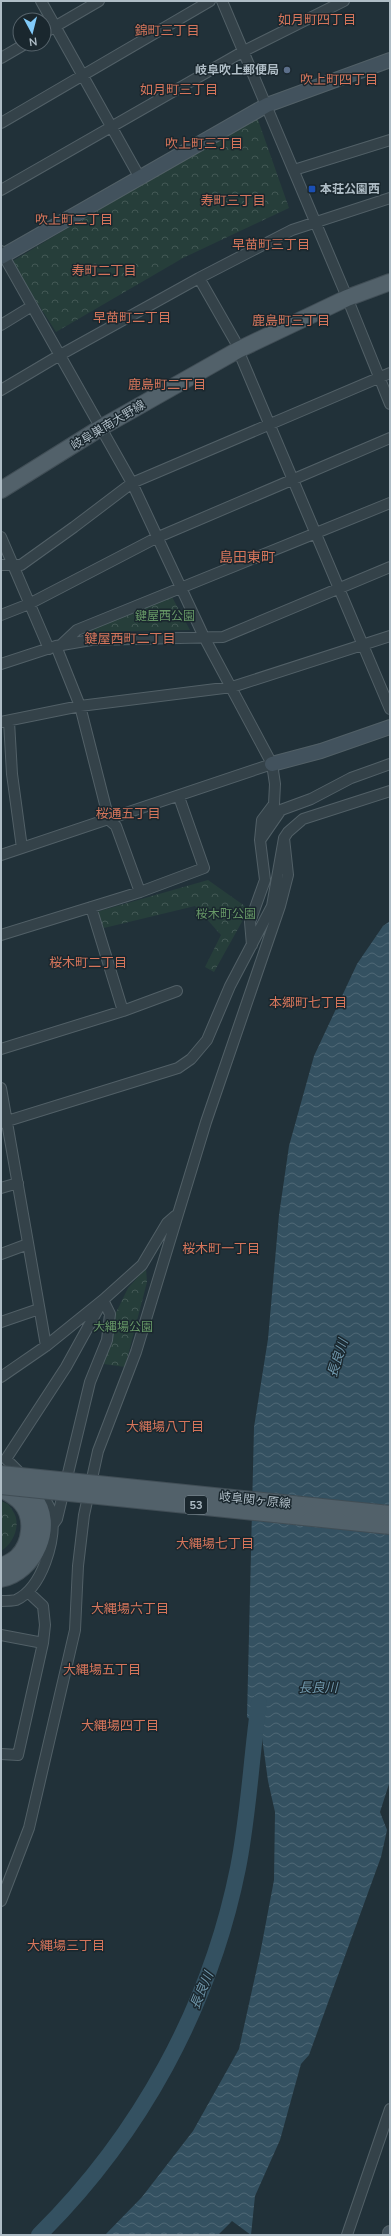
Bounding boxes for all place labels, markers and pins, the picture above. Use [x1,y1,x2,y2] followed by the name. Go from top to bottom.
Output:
[195,62,279,78] place label: 岐阜吹上郵便局
[282,65,292,75] marker: 岐阜吹上郵便局
[320,181,380,197] place label: 本荘公園西
[307,184,317,194] marker: 本荘公園西

